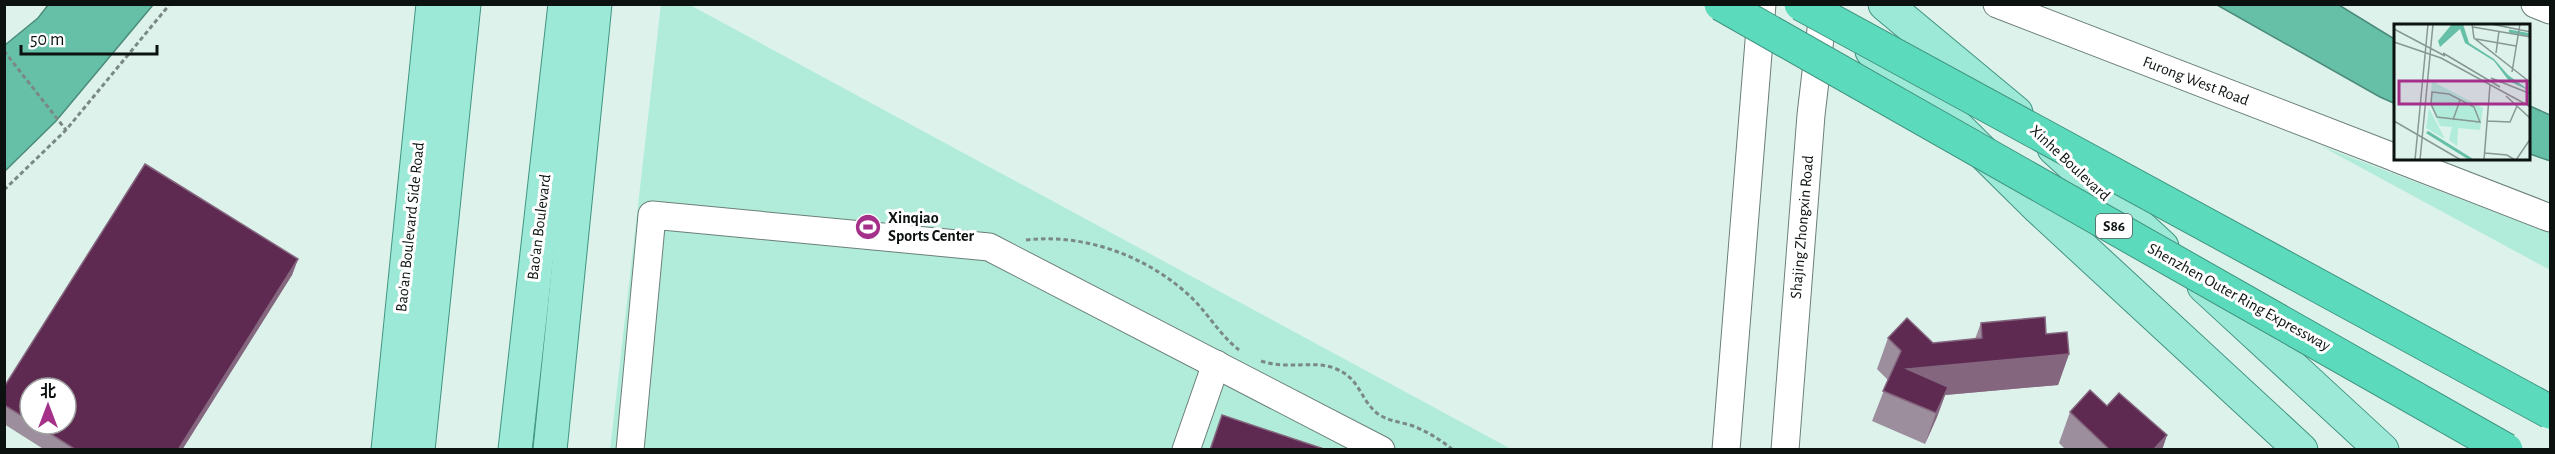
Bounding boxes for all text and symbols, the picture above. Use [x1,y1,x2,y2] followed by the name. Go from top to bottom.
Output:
[21,18,158,56] scale bar
[2394,24,2531,160] inset map
[30,31,64,49] text: 50 m
[2141,53,2251,109] street label: Furong West Road
[2027,122,2113,204] street label: Xinhe Boulevard
[393,141,427,313] street label: Bao'an Boulevard Side Road
[1788,155,1817,299] street label: Shajing Zhongxin Road
[525,173,553,281] street label: Bao'an Boulevard
[888,210,975,244] place label: Xinqiao Sports Center
[853,212,883,242] sports icon: Xinqiao Sports Center
[2096,214,2132,238] road number: S86
[2145,240,2333,355] street label: Shenzhen Outer Ring Expressway
[18,376,78,436] north arrow
[40,383,56,400] text: 北

